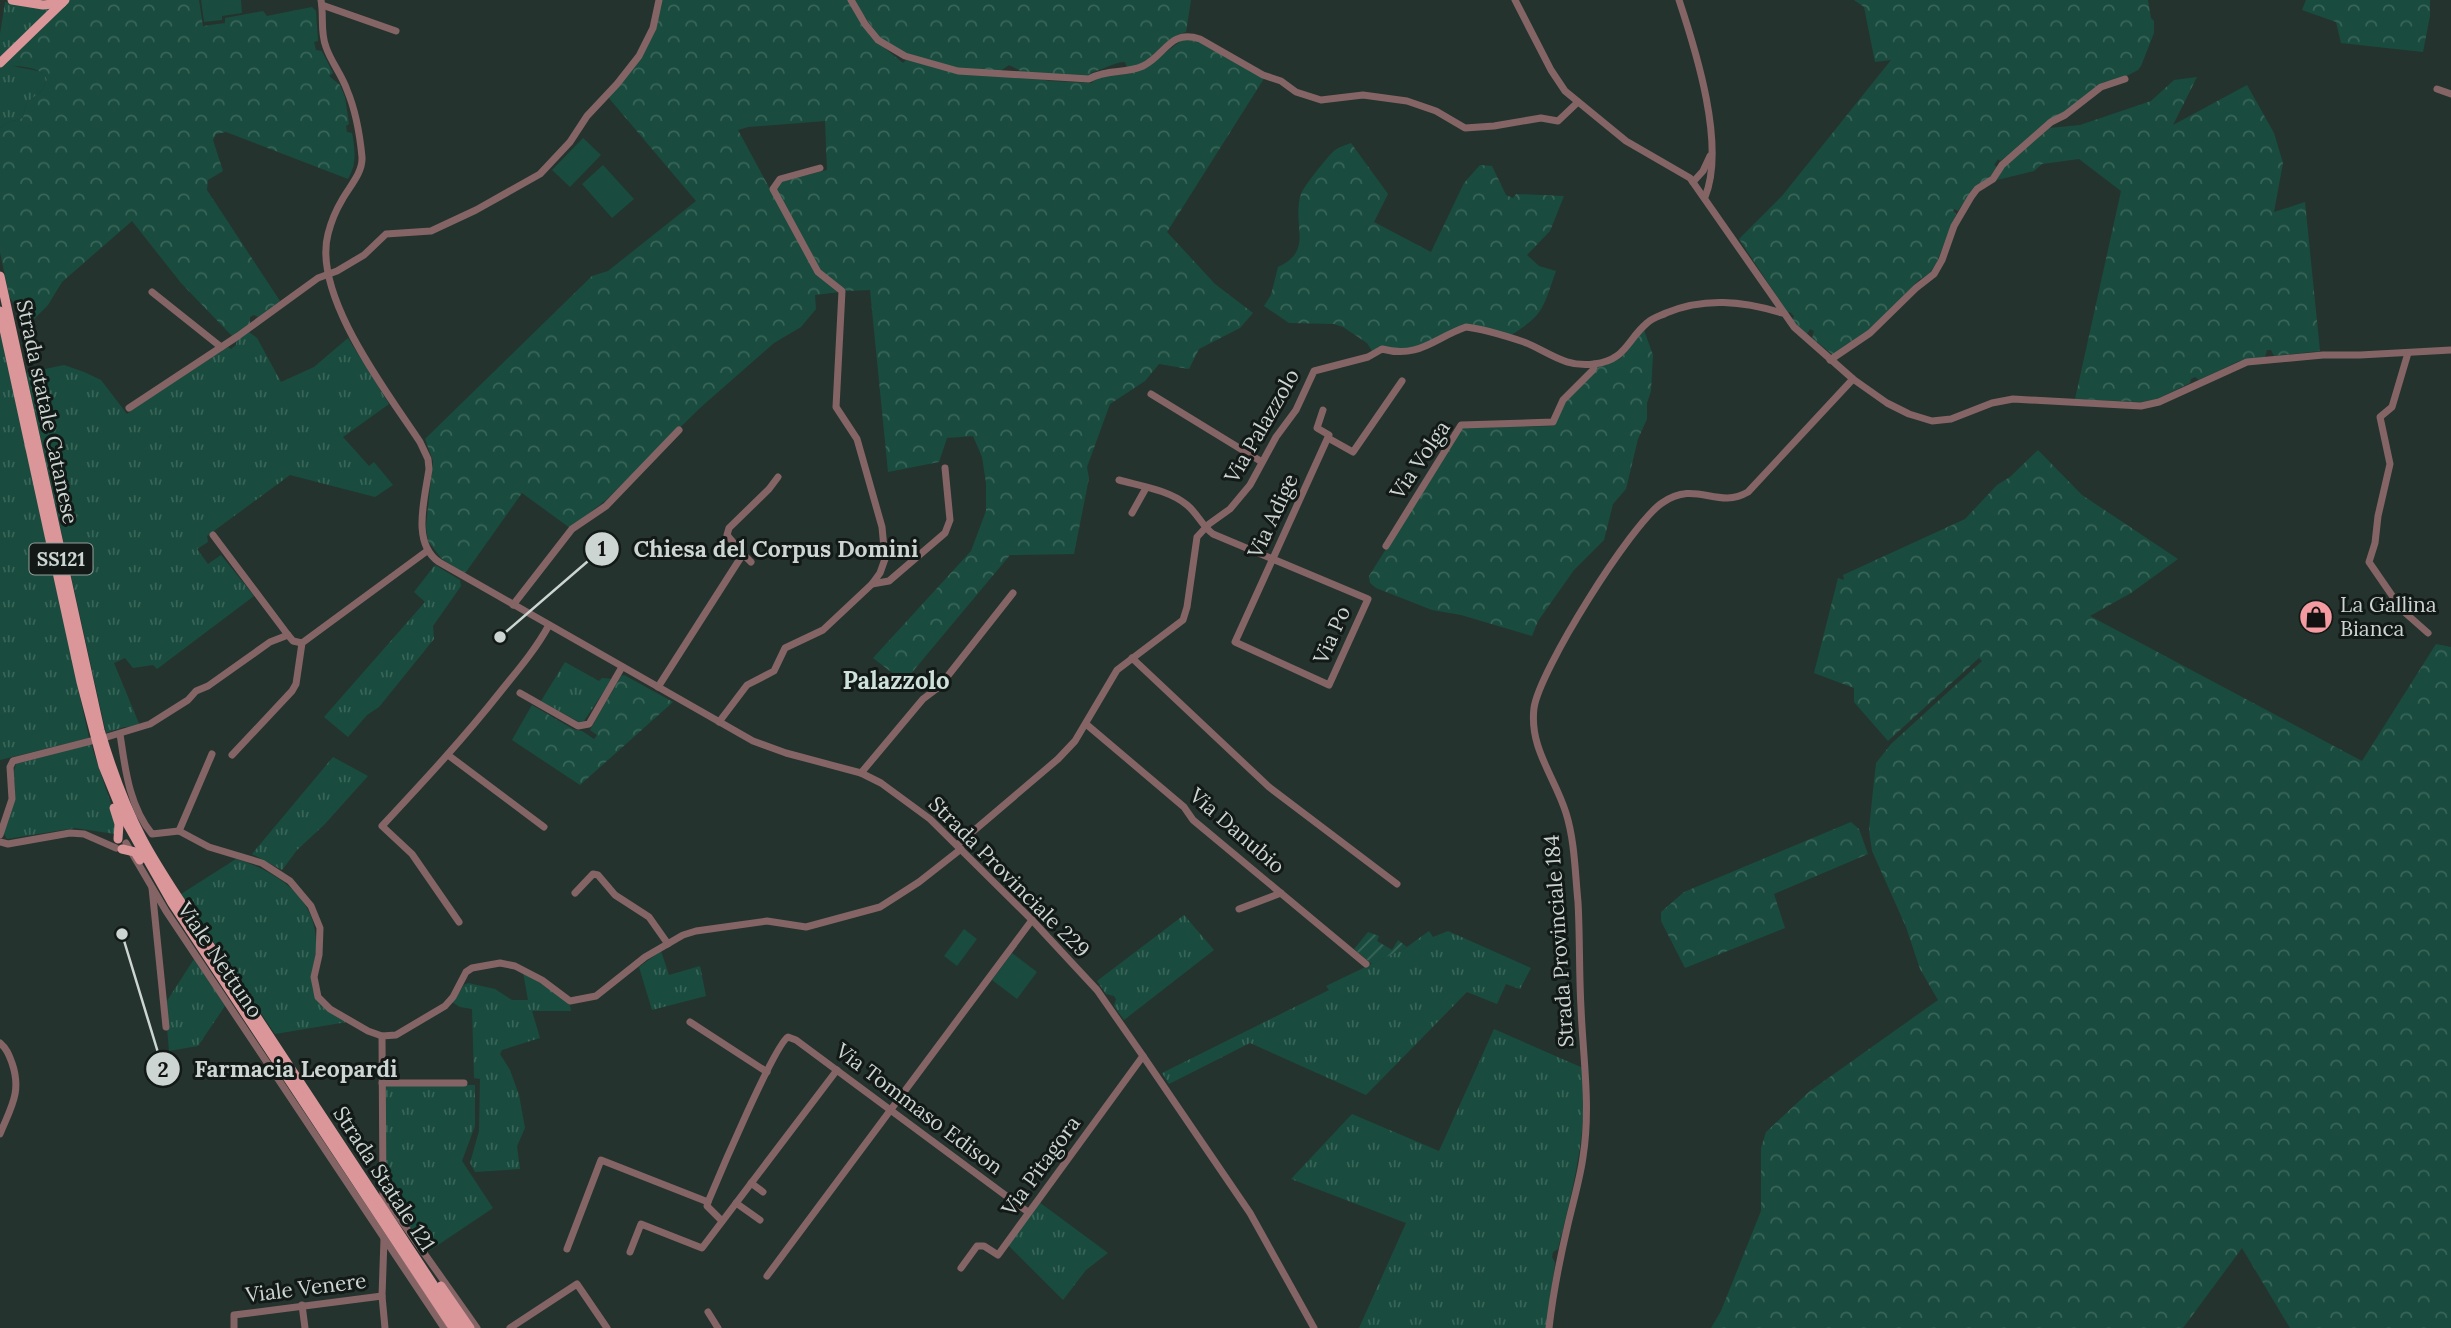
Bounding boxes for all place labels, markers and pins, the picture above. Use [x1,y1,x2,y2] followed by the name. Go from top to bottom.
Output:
[585,527,933,571] callout: Chiesa del Corpus Domini
[2340,591,2437,642] place label: La Gallina Bianca
[2297,598,2335,636] shop icon: La Gallina Bianca
[145,1047,411,1091] callout: Farmacia Leopardi

